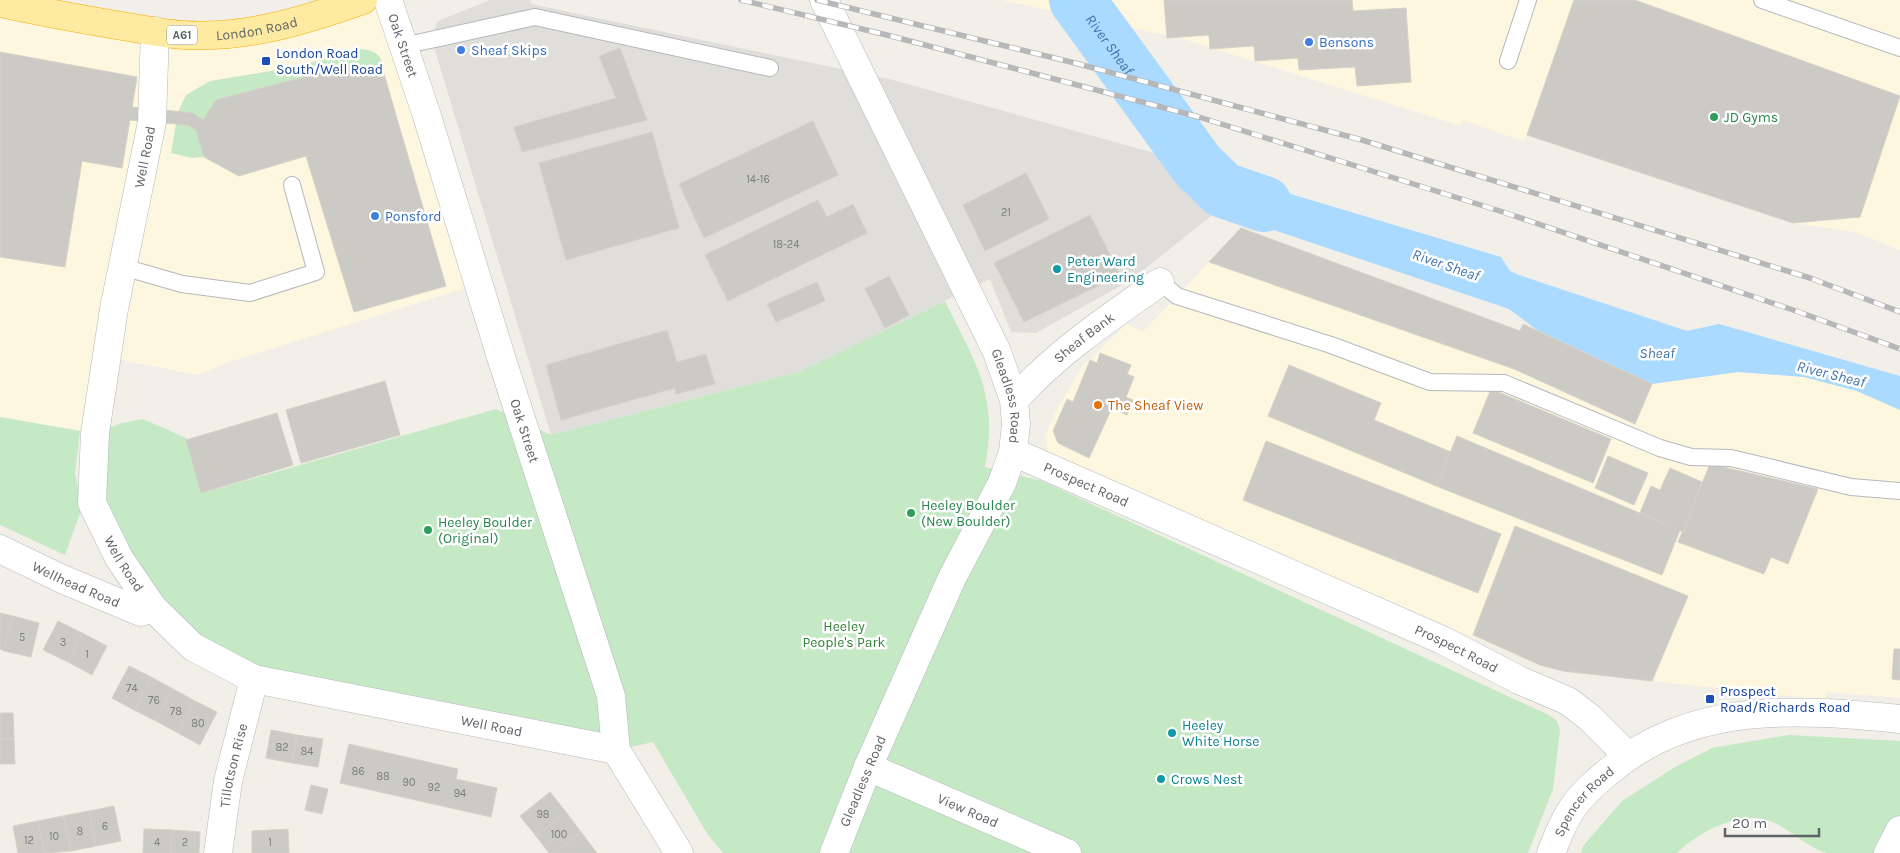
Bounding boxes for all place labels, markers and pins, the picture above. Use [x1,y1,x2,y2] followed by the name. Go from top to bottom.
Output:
[1319,34,1374,51] place label: Bensons
[1303,36,1315,48] marker: Bensons
[471,42,547,59] place label: Sheaf Skips
[455,44,467,56] marker: Sheaf Skips
[276,45,383,78] place label: London Road South/Well Road
[260,55,272,67] marker: London Road South/Well Road
[1724,109,1778,126] place label: JD Gyms
[1708,111,1720,123] marker: JD Gyms
[385,208,442,225] place label: Ponsford
[369,210,381,222] marker: Ponsford
[1067,253,1144,286] place label: Peter Ward Engineering
[1051,263,1063,275] marker: Peter Ward Engineering
[1108,397,1203,414] place label: The Sheaf View
[1092,399,1104,411] marker: The Sheaf View
[921,497,1016,530] place label: Heeley Boulder (New Boulder)
[905,507,917,519] marker: Heeley Boulder (New Boulder)
[438,514,533,547] place label: Heeley Boulder (Original)
[422,524,434,536] marker: Heeley Boulder (Original)
[1720,683,1851,716] place label: Prospect Road/Richards Road
[1704,693,1716,705] marker: Prospect Road/Richards Road
[1182,717,1260,750] place label: Heeley White Horse
[1166,727,1178,739] marker: Heeley White Horse
[1171,771,1243,788] place label: Crows Nest
[1155,773,1167,785] marker: Crows Nest

